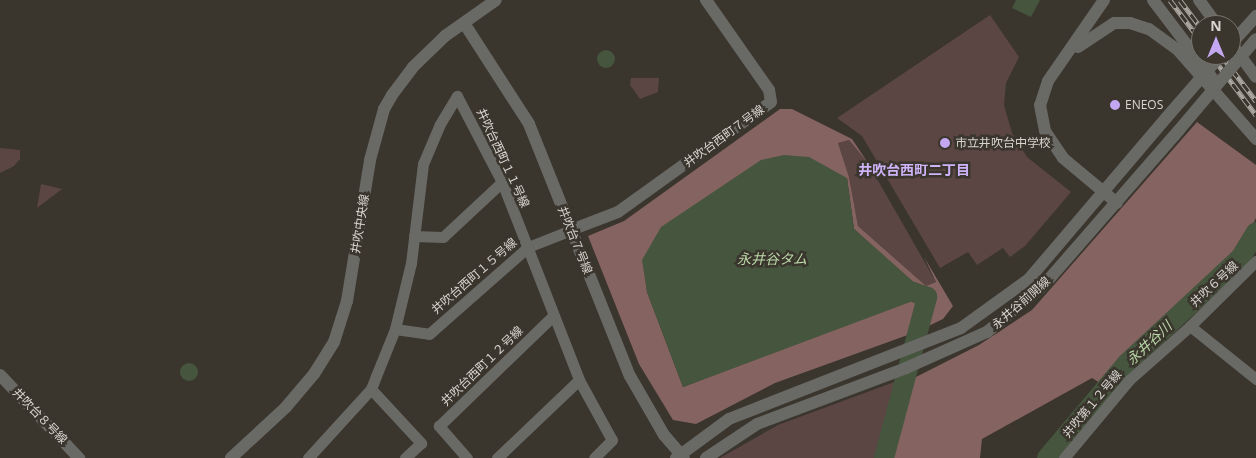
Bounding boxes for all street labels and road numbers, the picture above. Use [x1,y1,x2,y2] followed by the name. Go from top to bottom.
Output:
[681,102,767,170] street label: 井吹台西町７号線
[474,106,532,210] street label: 井吹台西町１１号線
[348,193,372,255] street label: 井吹中央線
[555,204,595,276] street label: 井吹台７号線
[429,235,519,317] street label: 井吹台西町１５号線
[1187,258,1241,310] street label: 井吹６号線
[989,274,1053,332] street label: 永井谷前開線
[438,323,526,409] street label: 井吹台西町１２号線
[1059,367,1125,441] street label: 井吹第１２号線
[10,385,70,447] street label: 井吹台８号線

